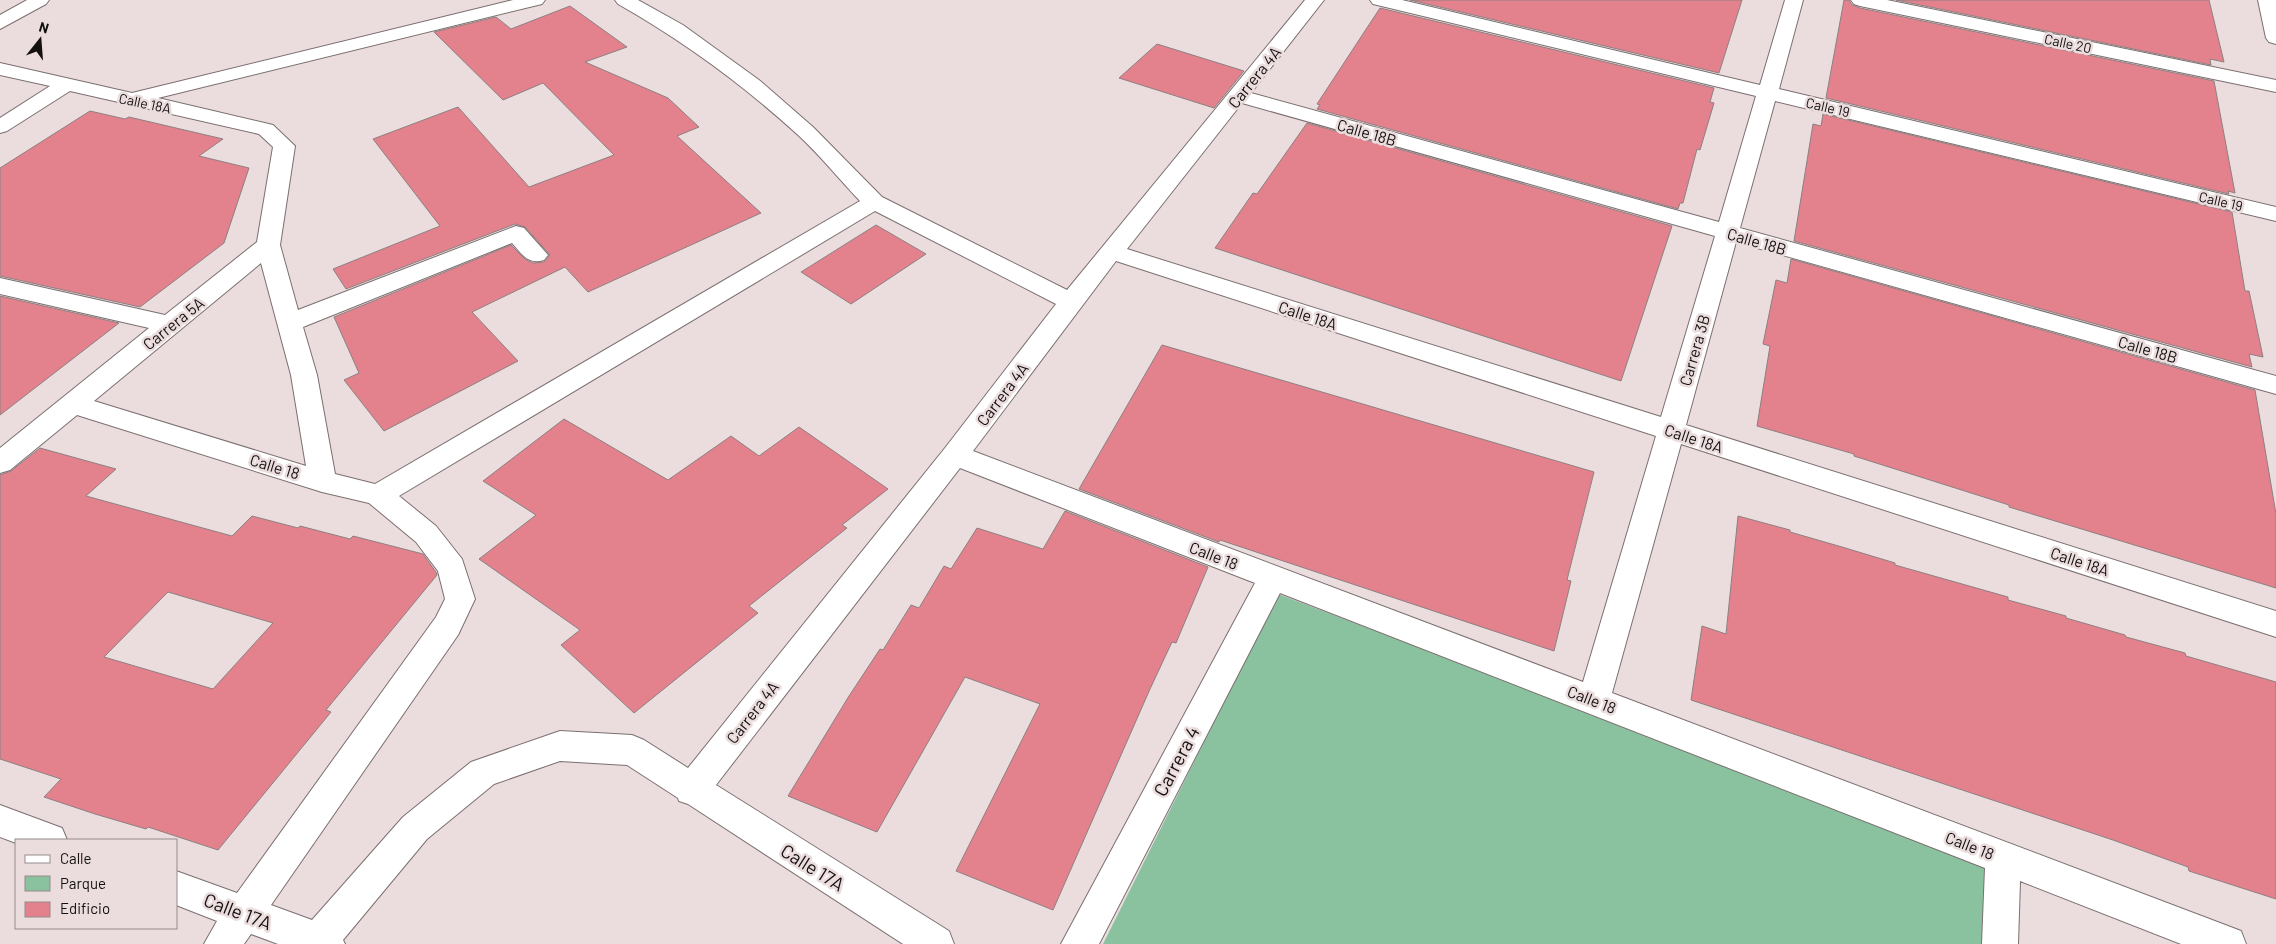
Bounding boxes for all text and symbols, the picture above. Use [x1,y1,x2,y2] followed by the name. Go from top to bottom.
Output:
[15,15,65,65] north arrow
[37,18,51,37] text: N
[2043,30,2093,56] street label: Calle 20
[1223,42,1285,112] street label: Carrera 4A
[117,89,173,117] street label: Calle 18A
[1804,94,1852,120] street label: Calle 19
[1335,114,1399,150] street label: Calle 18B
[2197,188,2245,214] street label: Calle 19
[1725,223,1789,259] street label: Calle 18B
[139,292,208,353] street label: Carrera 5A
[1276,297,1340,333] street label: Calle 18A
[1675,312,1713,388] street label: Carrera 3B
[2116,331,2180,367] street label: Calle 18B
[972,359,1032,429] street label: Carrera 4A
[1662,420,1726,456] street label: Calle 18A
[248,449,302,483] street label: Calle 18
[1187,537,1241,573] street label: Calle 18
[2048,543,2112,579] street label: Calle 18A
[722,677,782,747] street label: Carrera 4A
[1565,681,1619,717] street label: Calle 18
[1148,722,1204,800] street label: Carrera 4
[1943,827,1997,863] street label: Calle 18
[777,838,849,896] street label: Calle 17A
[15,839,178,929] legend
[60,849,92,867] text: Calle
[60,874,106,892] text: Parque
[201,888,275,934] street label: Calle 17A
[60,899,110,917] text: Edificio

